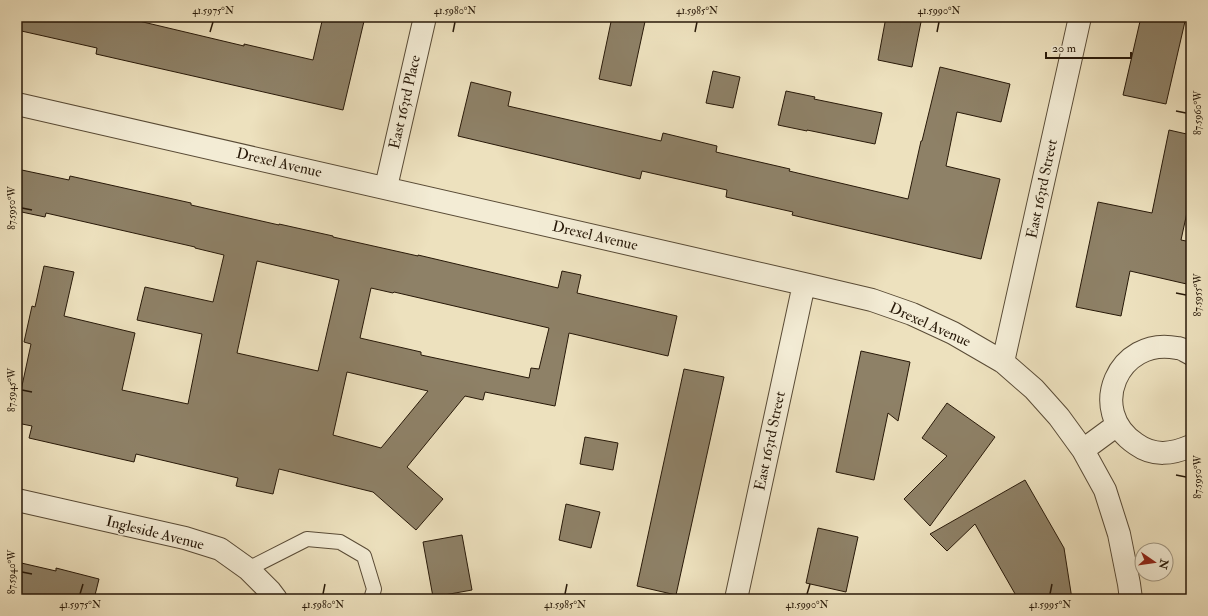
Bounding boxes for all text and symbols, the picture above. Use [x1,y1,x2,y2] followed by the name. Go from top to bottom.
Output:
[192,5,234,17] text: 41.5975°N
[434,5,476,17] text: 41.5980°N
[676,5,718,17] text: 41.5985°N
[918,5,961,17] text: 41.5990°N
[1046,34,1131,60] scale bar
[1052,41,1077,56] text: 20 m
[385,53,425,151] street label: East 163rd Place
[1192,90,1204,135] text: 87.5960°W
[1022,138,1062,240] street label: East 163rd Street
[234,144,324,182] street label: Drexel Avenue
[6,185,18,230] text: 87.5950°W
[550,217,640,255] street label: Drexel Avenue
[1192,273,1204,316] text: 87.5955°W
[886,299,974,351] street label: Drexel Avenue
[6,367,18,412] text: 87.5945°W
[750,390,790,492] street label: East 163rd Street
[1192,454,1204,499] text: 87.5950°W
[104,512,206,554] street label: Ingleside Avenue
[1134,542,1174,582] north arrow
[6,549,18,594] text: 87.5940°W
[1156,557,1171,572] text: N
[59,599,101,611] text: 41.5975°N
[302,599,344,611] text: 41.5980°N
[544,599,586,611] text: 41.5985°N
[786,599,829,611] text: 41.5990°N
[1029,599,1071,611] text: 41.5995°N

